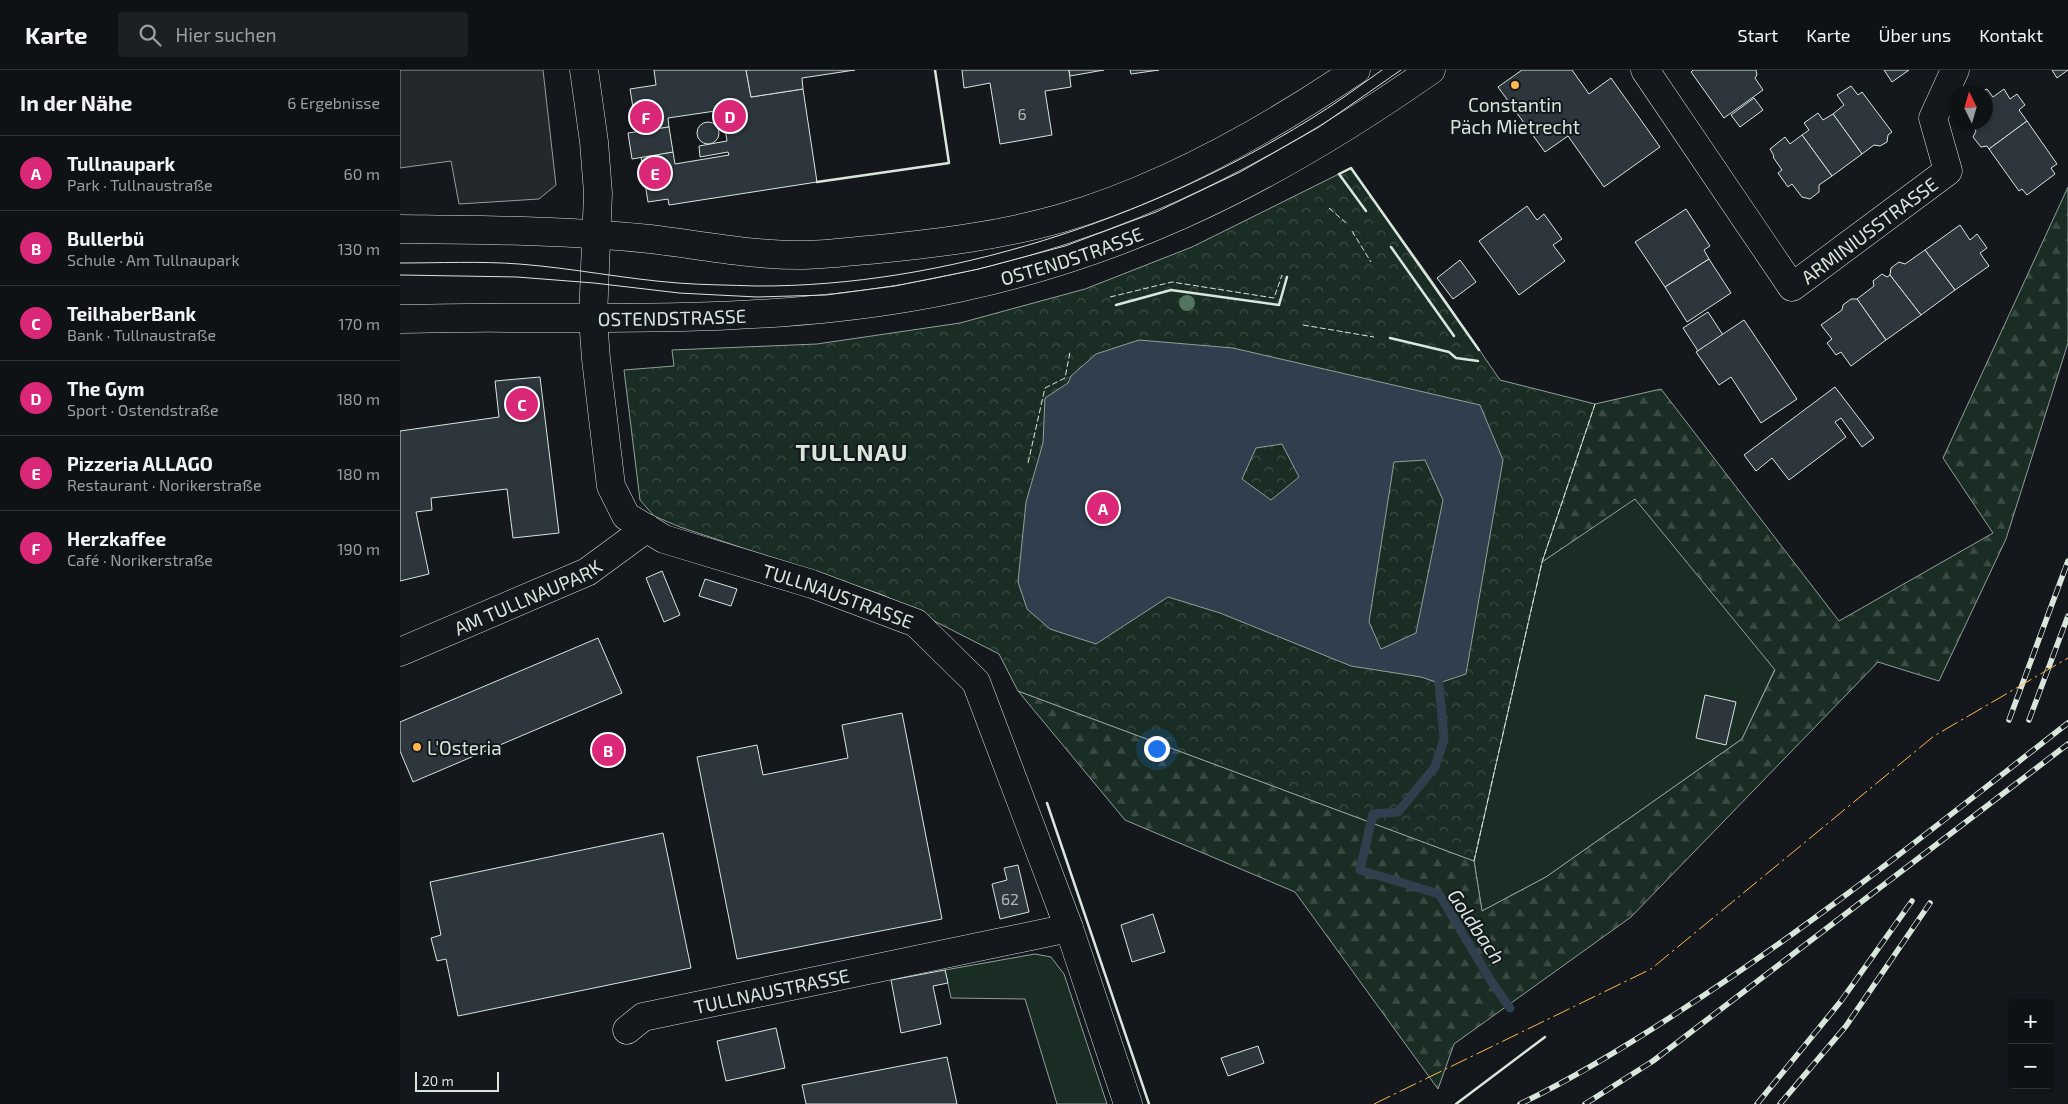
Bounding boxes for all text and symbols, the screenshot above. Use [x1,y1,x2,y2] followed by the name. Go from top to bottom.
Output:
[118,12,468,57] search box
[25,20,88,49] text: Karte
[136,21,164,49] icon: search
[176,23,277,46] text: Hier suchen
[1737,24,1778,46] text: Start
[1806,24,1851,46] text: Karte
[1879,24,1951,46] text: Über uns
[1979,24,2043,46] text: Kontakt
[1509,79,1521,91] marker: Constantin Päch Mietrecht
[1948,85,1993,130] north arrow
[20,90,132,115] text: In der Nähe
[287,93,380,112] text: 6 Ergebnisse
[1450,93,1580,138] place label: Constantin Päch Mietrecht
[714,97,746,135] pin: D
[630,98,662,136] pin: F
[1017,104,1027,123] house number: 6
[67,152,175,175] text: Tullnaupark
[639,154,671,192] pin: E
[31,164,41,183] text: A
[344,164,380,183] text: 60 m
[1796,172,1942,288] street label: ARMINIUSSTRASSE
[67,175,213,194] text: Park · Tullnaustraße
[998,221,1146,289] street label: OSTENDSTRASSE
[67,227,144,250] text: Bullerbü
[31,239,41,258] text: B
[338,239,380,258] text: 130 m
[67,250,240,269] text: Schule · Am Tullnaupark
[67,302,196,325] text: TeilhaberBank
[598,303,747,330] street label: OSTENDSTRASSE
[31,314,41,333] text: C
[338,314,380,333] text: 170 m
[67,325,216,344] text: Bank · Tullnaustraße
[67,377,144,400] text: The Gym
[506,385,538,423] pin: C
[31,389,41,408] text: D
[337,389,380,408] text: 180 m
[67,400,219,419] text: Sport · Ostendstraße
[796,437,908,466] district label: TULLNAU
[67,452,213,475] text: Pizzeria ALLAGO
[31,464,41,483] text: E
[337,464,380,483] text: 180 m
[67,475,262,494] text: Restaurant · Norikerstraße
[1087,489,1119,527] pin: A
[67,527,166,550] text: Herzkaffee
[32,539,40,558] text: F
[337,539,380,558] text: 190 m
[67,550,213,569] text: Café · Norikerstraße
[450,554,606,639] street label: AM TULLNAUPARK
[760,558,917,633] street label: TULLNAUSTRASSE
[592,731,624,769] pin: B
[427,736,502,759] place label: L'Osteria
[1144,736,1170,762] your location
[411,741,423,753] marker: L'Osteria
[1443,884,1511,968] water label: Goldbach
[1001,889,1019,908] house number: 62
[692,963,851,1018] street label: TULLNAUSTRASSE
[2008,999,2053,1089] map controls
[2008,999,2053,1044] button: +
[2008,1044,2053,1089] button: −
[415,1069,499,1092] scale bar
[422,1072,454,1089] text: 20 m

